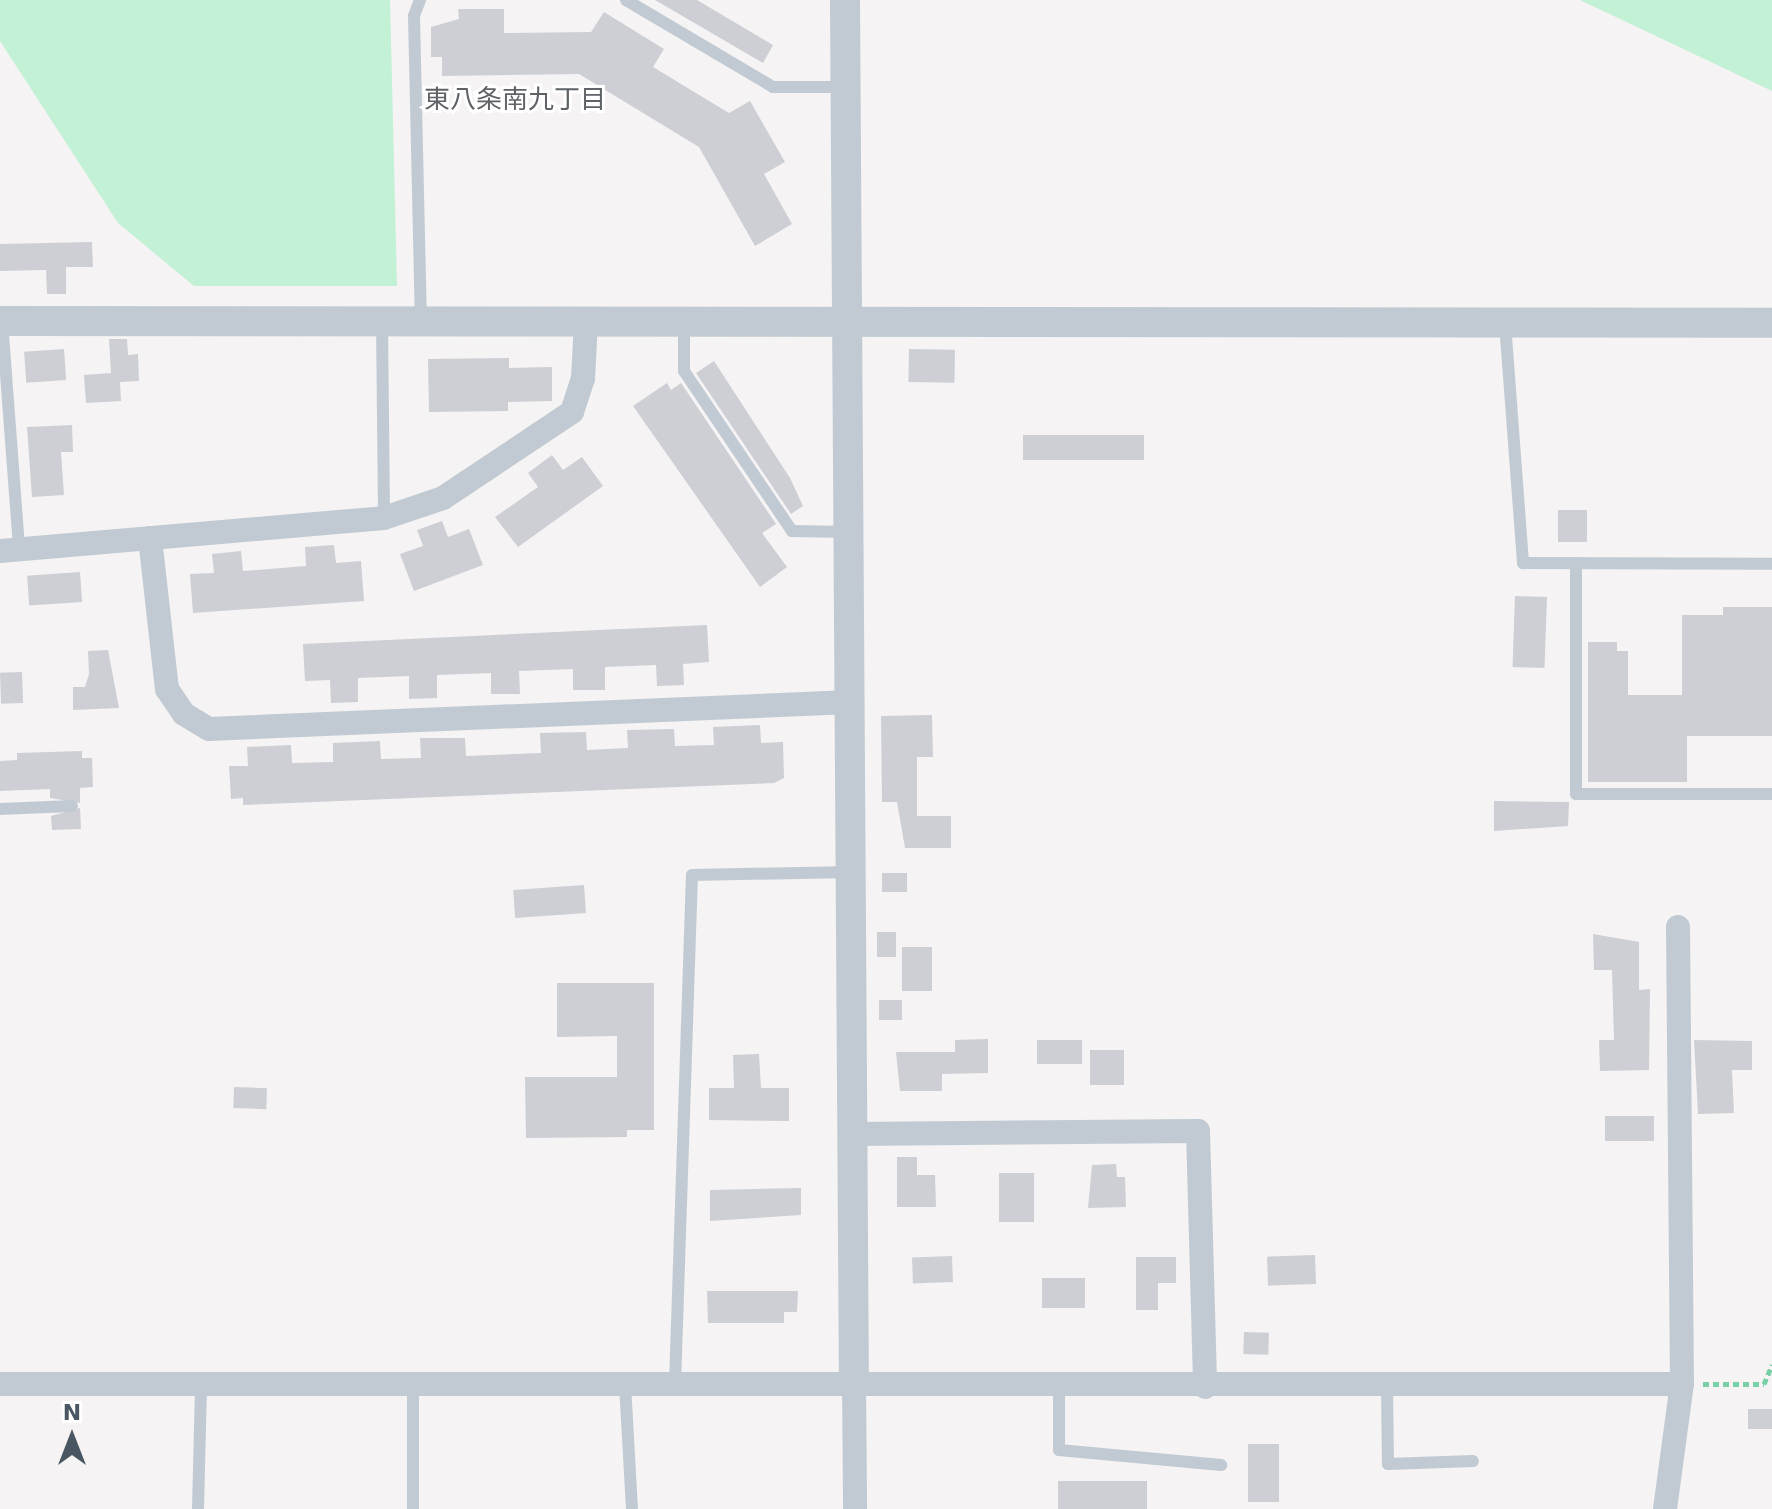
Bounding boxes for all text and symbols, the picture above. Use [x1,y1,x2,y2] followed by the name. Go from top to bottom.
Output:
[424,84,606,116] district label: 東八条南九丁目
[32,1397,112,1477] north arrow
[63,1400,81,1425] text: N

